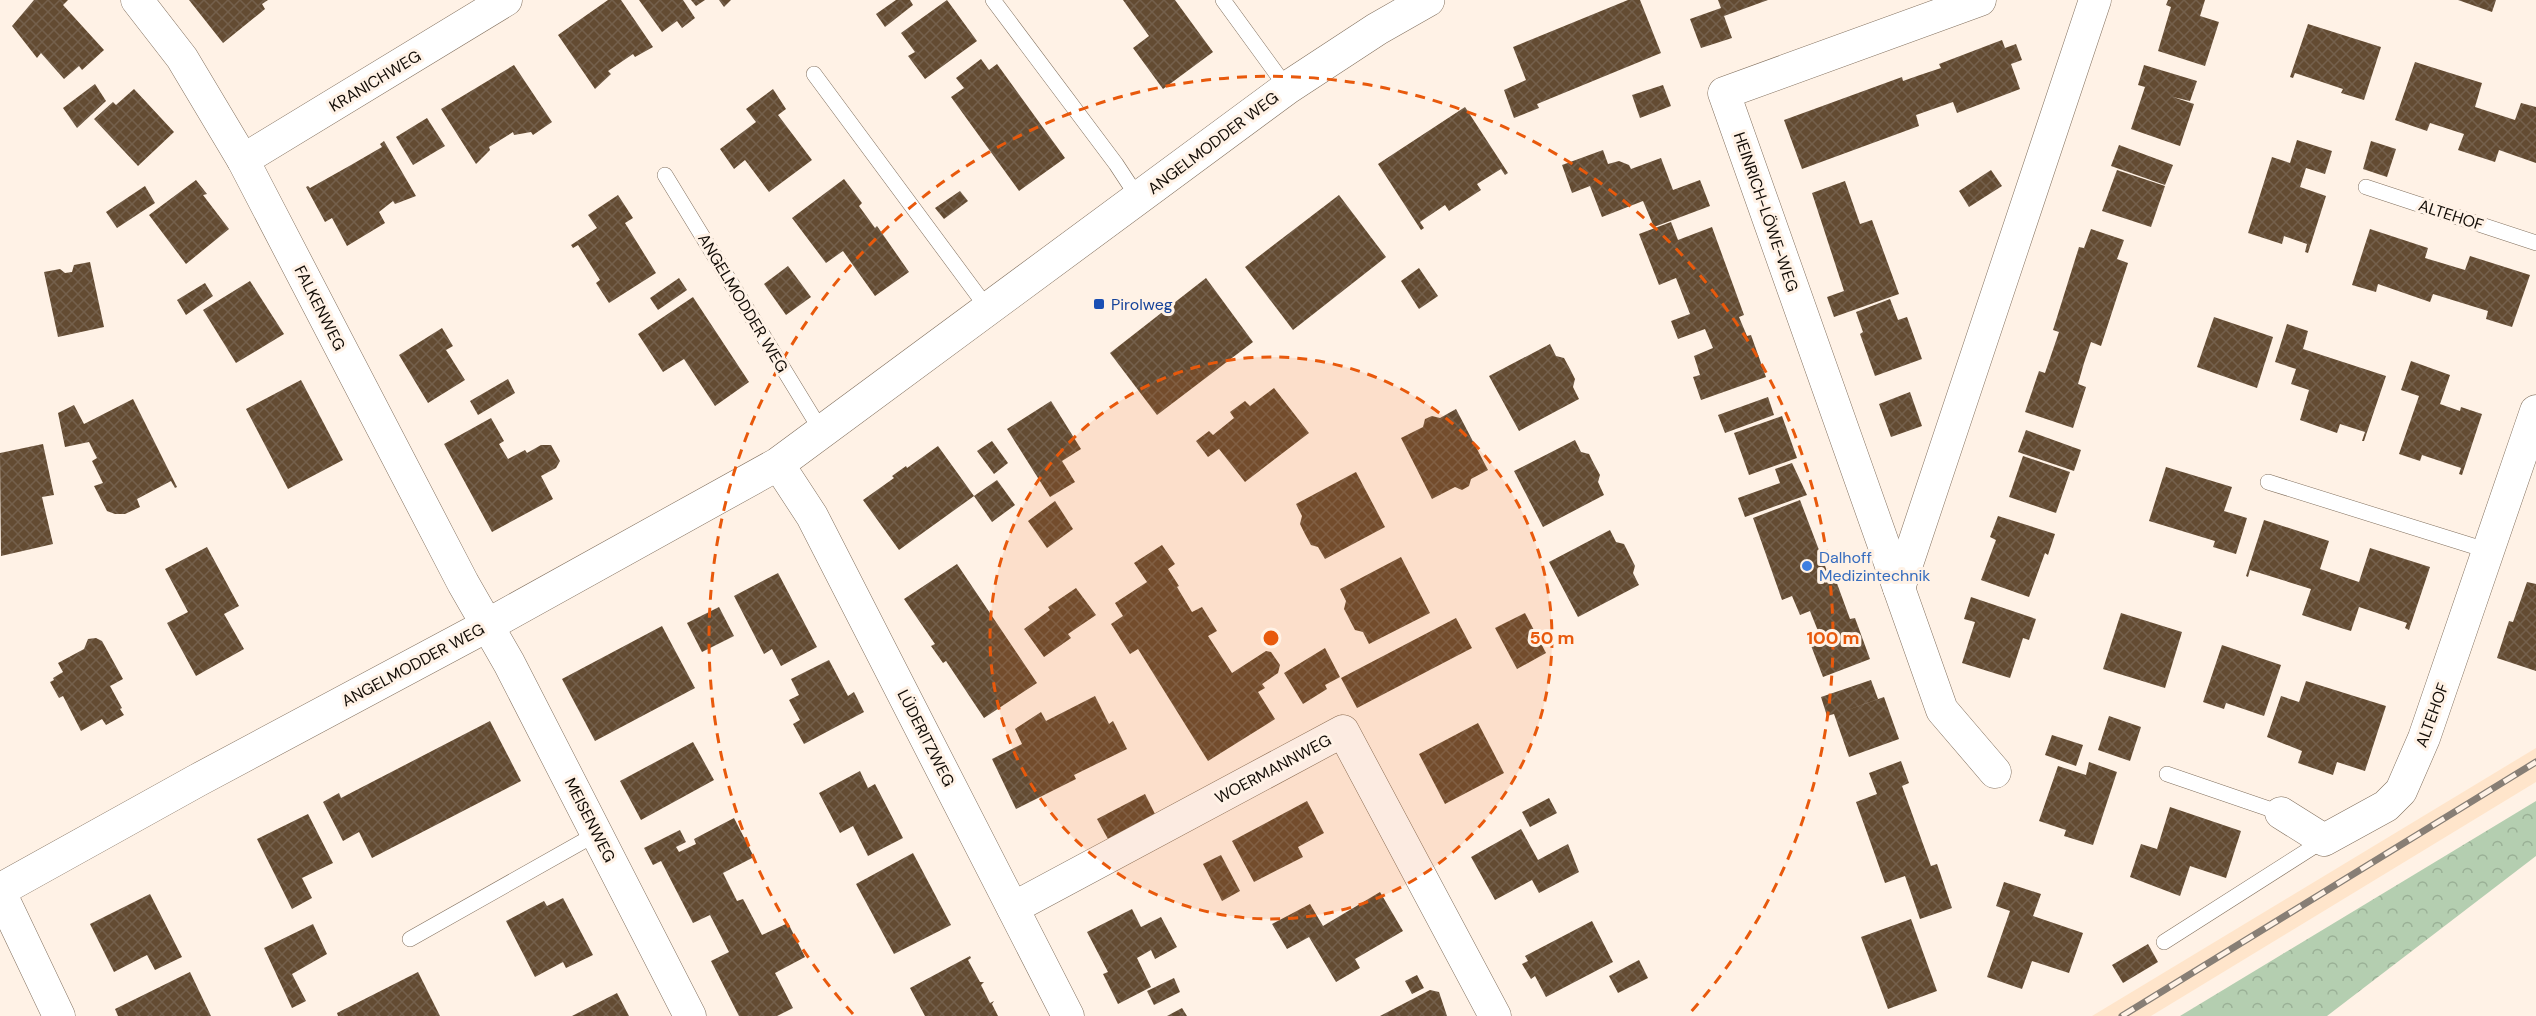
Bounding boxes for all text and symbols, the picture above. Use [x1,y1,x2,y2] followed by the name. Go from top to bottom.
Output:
[325,45,425,117] street label: KRANICHWEG
[1143,87,1283,199] street label: ANGELMODDER WEG
[1729,129,1803,295] street label: HEINRICH-LÖWE-WEG
[2416,195,2487,235] street label: ALTEHOF
[693,230,793,376] street label: ANGELMODDER WEG
[290,262,350,354] street label: FALKENWEG
[1111,294,1173,315] place label: Pirolweg
[1092,297,1106,311] marker: Pirolweg
[1819,547,1930,586] place label: Dalhoff Medizintechnik
[1800,559,1814,573] marker: Dalhoff Medizintechnik
[338,619,488,711] street label: ANGELMODDER WEG
[1529,626,1575,650] text: 50 m
[1806,626,1860,650] text: 100 m
[1261,628,1281,648] centre of rings
[2411,679,2453,750] street label: ALTEHOF
[893,686,959,790] street label: LÜDERITZWEG
[1211,729,1335,809] street label: WOERMANNWEG
[560,774,620,866] street label: MEISENWEG

